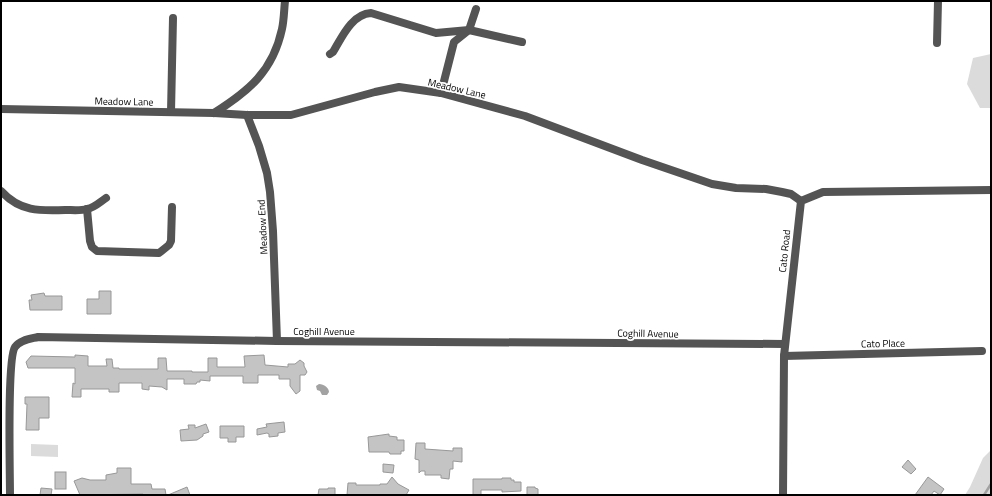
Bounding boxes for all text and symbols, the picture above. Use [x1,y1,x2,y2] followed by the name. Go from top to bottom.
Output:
[426,75,487,102] street label: Meadow Lane
[94,93,154,110] street label: Meadow Lane
[254,199,271,255] street label: Meadow End
[775,229,794,273] street label: Cato Road
[293,324,355,339] street label: Coghill Avenue
[617,325,679,342] street label: Coghill Avenue
[861,336,905,351] street label: Cato Place

